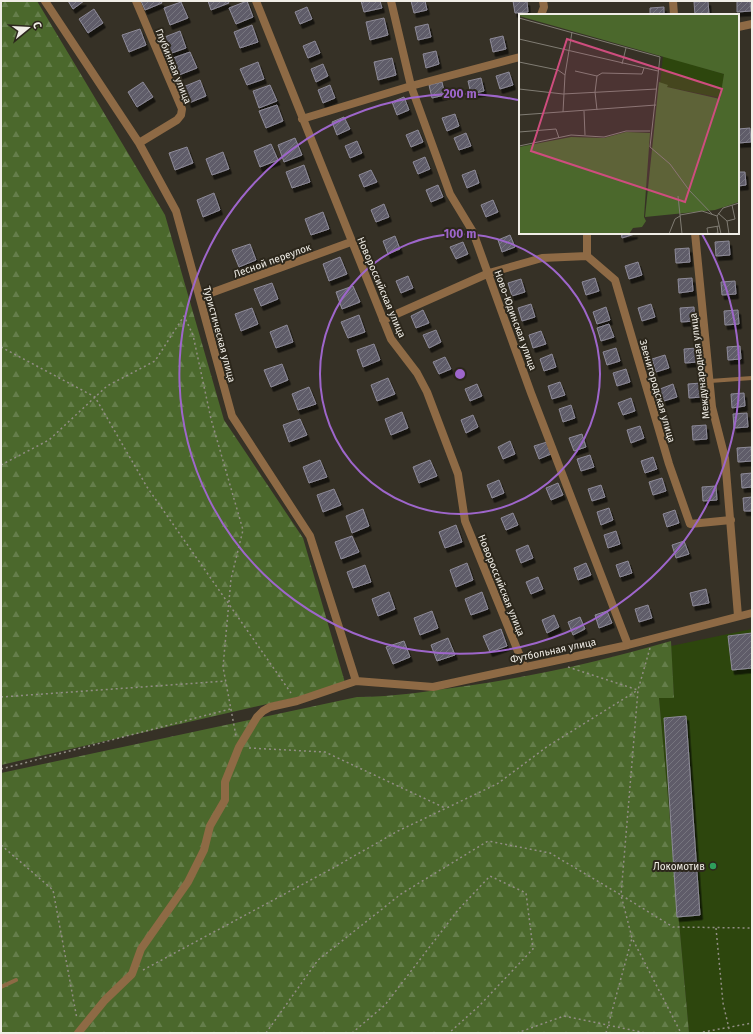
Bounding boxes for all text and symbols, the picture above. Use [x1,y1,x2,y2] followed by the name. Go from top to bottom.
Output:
[8,8,48,48] north arrow
[519,14,739,234] inset map
[30,20,44,31] text: С
[153,27,194,106] street label: Глубинная улица
[443,87,477,101] text: 200 m
[444,227,476,241] text: 100 m
[354,235,408,340] street label: Новороссийская улица
[232,241,313,281] street label: Лесной переулок
[491,269,539,372] street label: Ново-Юдинская улица
[200,285,238,384] street label: Туристическая улица
[688,312,712,420] street label: Международная улица
[637,338,677,444] street label: Звенигородская улица
[453,367,467,381] centre of rings
[475,533,527,638] street label: Новороссийская улица
[509,636,597,666] street label: Футбольная улица
[653,861,705,873] place label: Локомотив
[708,861,718,871] marker: Локомотив

